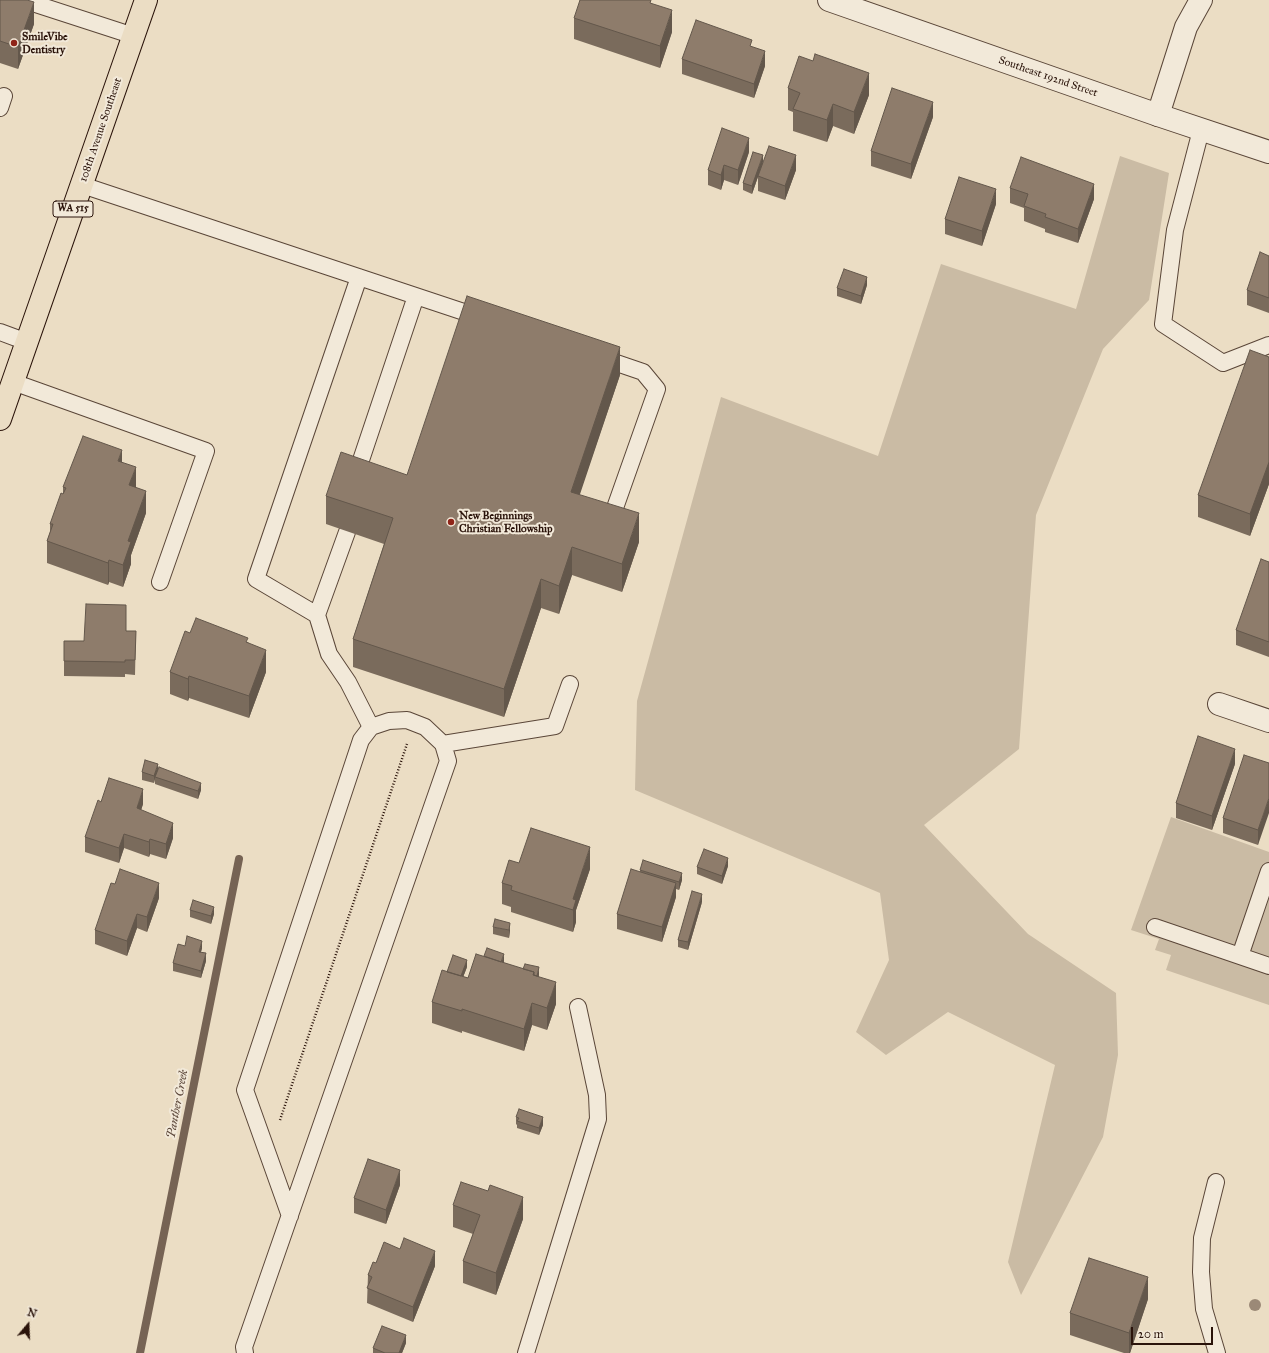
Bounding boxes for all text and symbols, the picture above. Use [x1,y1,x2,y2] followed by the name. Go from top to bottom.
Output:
[22,30,68,56] place label: SmileVibe Dentistry
[9,38,19,48] marker: SmileVibe Dentistry
[997,54,1099,100] street label: Southeast 192nd Street
[77,76,125,184] street label: 108th Avenue Southeast
[53,201,93,217] road number: WA 515
[459,509,553,535] place label: New Beginnings Christian Fellowship
[446,517,456,527] marker: New Beginnings Christian Fellowship
[164,1068,192,1140] water label: Panther Creek
[8,1305,48,1345] north arrow
[26,1306,39,1321] text: N
[1133,1319,1215,1345] scale bar
[1138,1327,1164,1341] text: 20 m

